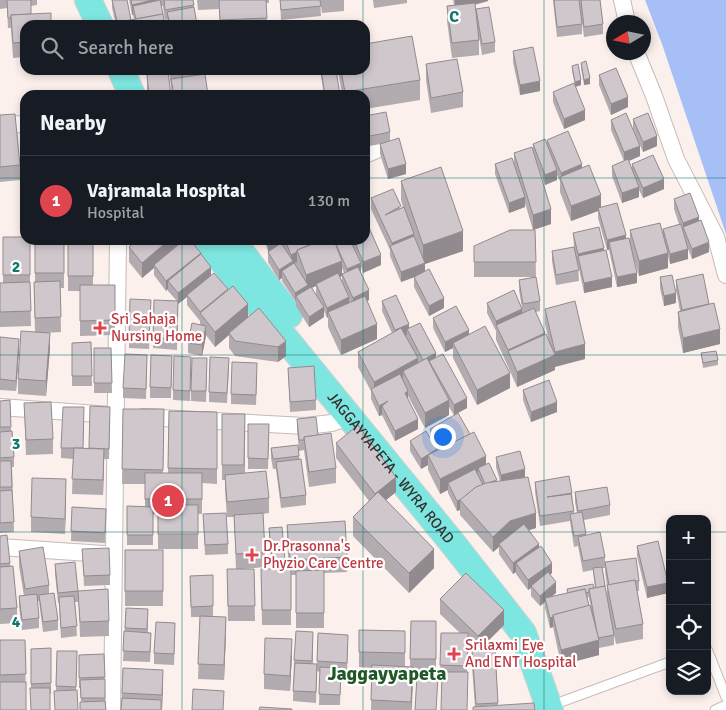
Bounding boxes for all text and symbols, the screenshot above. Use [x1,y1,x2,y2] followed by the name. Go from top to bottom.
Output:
[449,7,459,27] text: C
[606,15,651,60] north arrow
[20,20,370,75] search box
[38,34,66,62] icon: search
[78,36,174,60] text: Search here
[40,110,106,136] text: Nearby
[87,179,246,203] text: Vajramala Hospital
[52,191,60,211] text: 1
[308,191,350,211] text: 130 m
[87,203,144,223] text: Hospital
[12,257,20,277] text: 2
[111,310,202,345] place label: Sri Sahaja Nursing Home
[93,321,107,335] marker: Sri Sahaja Nursing Home
[324,388,458,547] street label: JAGGAYYAPETA - WYRA ROAD
[430,424,456,450] your location
[12,434,20,454] text: 3
[152,482,184,520] pin: 1
[666,515,711,695] map controls
[666,515,711,560] button: +
[263,537,384,572] place label: Dr.Prasonna's Phyzio Care Centre
[245,548,259,562] marker: Dr.Prasonna's Phyzio Care Centre
[666,560,711,605] button: −
[666,605,711,650] button: locate
[12,612,21,632] text: 4
[465,636,577,671] place label: Srilaxmi Eye And ENT Hospital
[447,647,461,661] marker: Srilaxmi Eye And ENT Hospital
[666,650,711,695] button: layers
[327,661,447,686] district label: Jaggayyapeta

